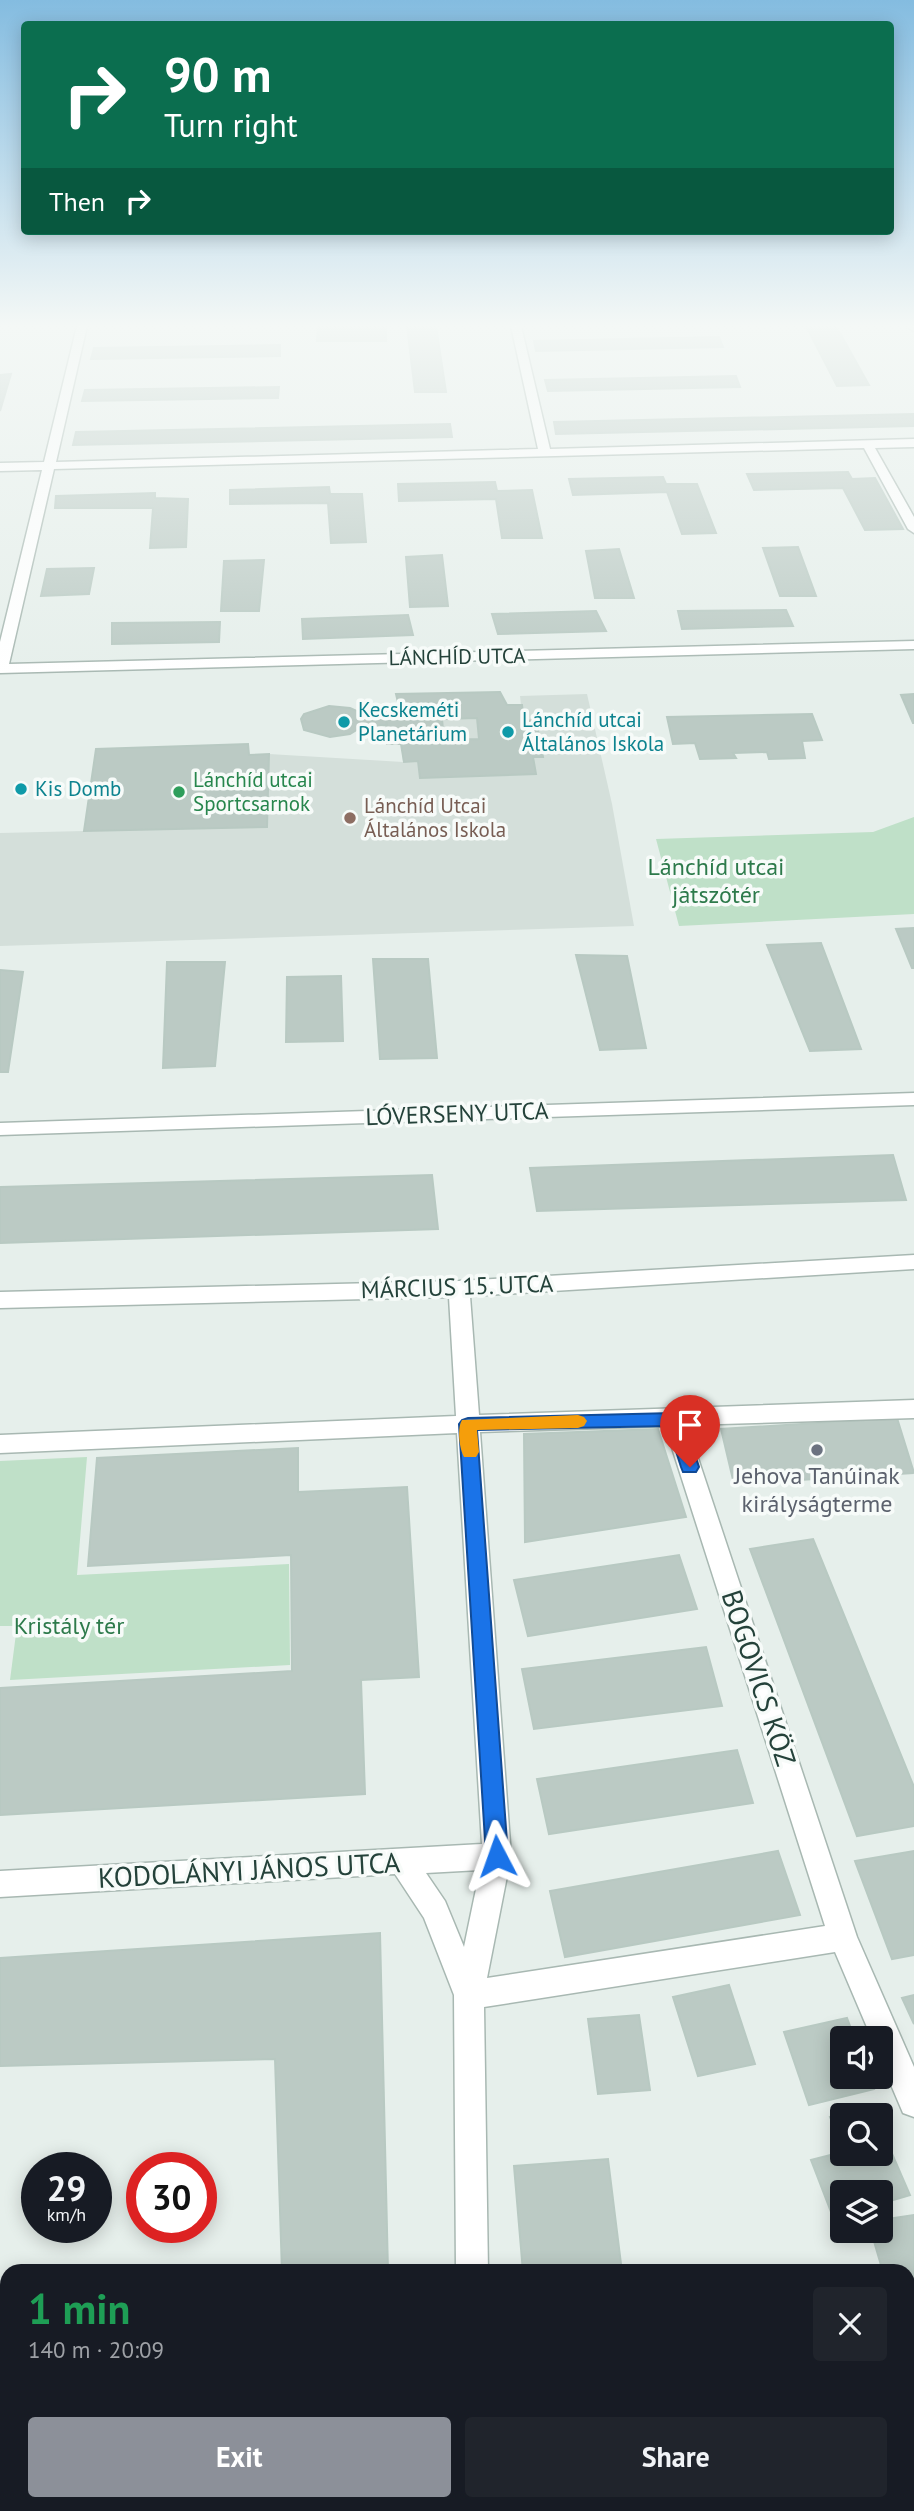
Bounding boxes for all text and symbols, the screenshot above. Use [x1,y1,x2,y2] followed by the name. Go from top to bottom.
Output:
[164,42,271,106] text: 90 m
[49,49,140,140] icon: right
[164,104,298,146] text: Turn right
[119,182,157,220] icon: right
[49,185,105,218] text: Then
[388,642,526,671] street label: LÁNCHÍD UTCA
[358,696,467,747] place label: Kecskeméti Planetárium
[522,706,664,757] place label: Lánchíd utcai Általános Iskola
[336,714,352,730] marker: Kecskeméti Planetárium
[500,724,516,740] marker: Lánchíd utcai Általános Iskola
[193,766,313,817] place label: Lánchíd utcai Sportcsarnok
[35,775,121,802] place label: Kis Domb
[13,781,29,797] marker: Kis Domb
[171,784,187,800] marker: Lánchíd utcai Sportcsarnok
[364,792,506,843] place label: Lánchíd Utcai Általános Iskola
[342,810,358,826] marker: Lánchíd Utcai Általános Iskola
[647,851,785,910] park label: Lánchíd utcai játszótér
[365,1095,549,1132] street label: LÓVERSENY UTCA
[360,1268,554,1305] street label: MÁRCIUS 15. UTCA
[660,1395,720,1467] pin
[671,1406,709,1444] icon: arrive
[809,1442,825,1458] marker: Jehova Tanúinak királyságterme
[733,1460,900,1519] place label: Jehova Tanúinak királyságterme
[714,1585,805,1771] street label: BOGOVICS KÖZ
[14,1610,124,1641] park label: Kristály tér
[460,1819,534,1893] position arrow
[97,1843,402,1896] street label: KODOLÁNYI JÁNOS UTCA
[830,2026,893,2243] map controls
[830,2026,893,2089] button: sound
[830,2103,893,2166] button: search
[126,2152,217,2243] speed limit sign: 30
[47,2165,86,2211] text: 29
[830,2180,893,2243] button: layers
[47,2203,86,2226] text: km/h
[28,2281,130,2336] text: 1 min
[813,2287,887,2361] button: close
[28,2335,164,2364] text: 140 m · 20:09
[28,2417,451,2497] button: Exit
[465,2417,887,2497] button: Share

